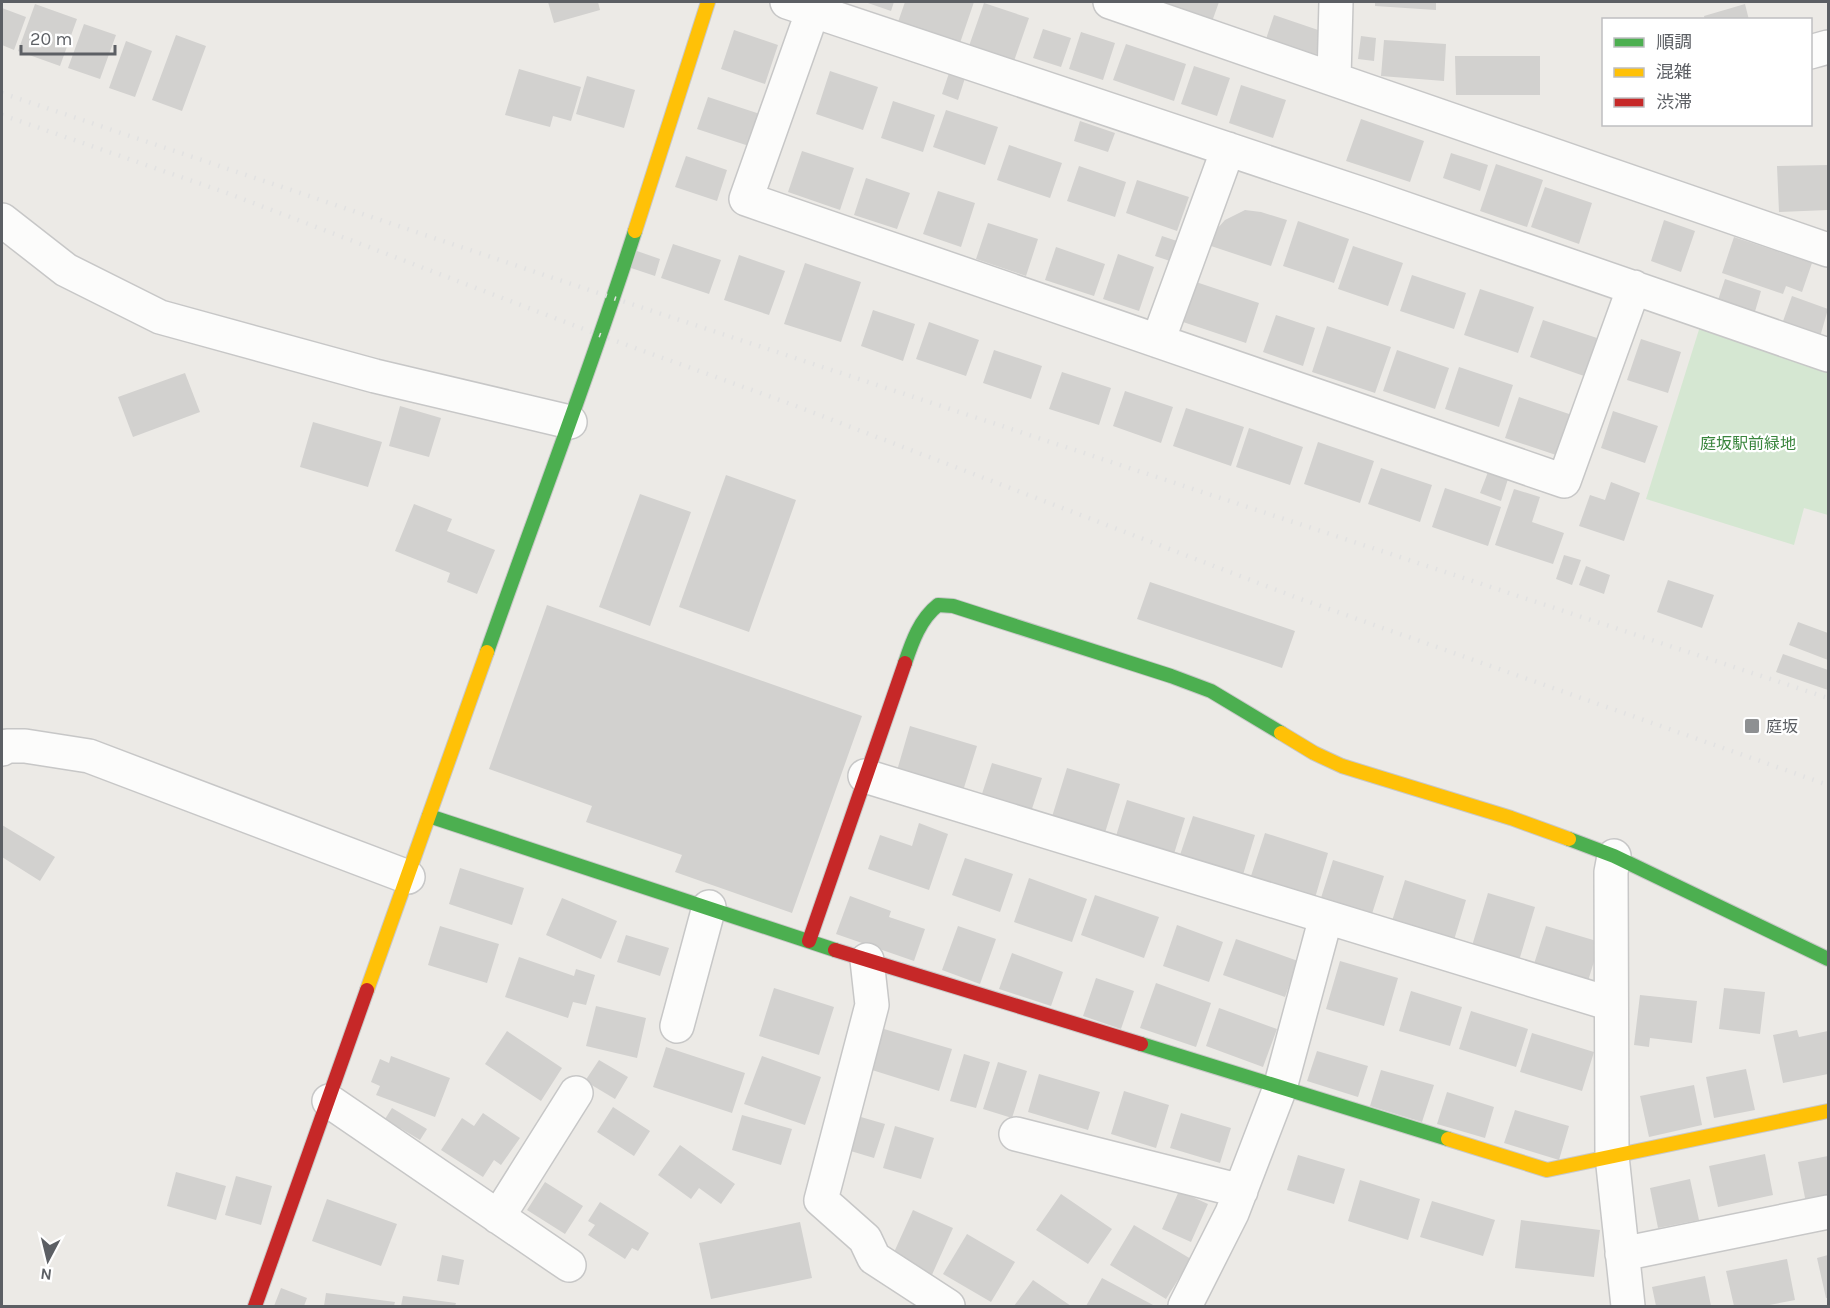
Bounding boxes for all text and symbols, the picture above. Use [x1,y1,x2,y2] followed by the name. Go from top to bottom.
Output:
[21,18,116,56] scale bar
[1602,18,1812,126] legend
[30,28,72,50] text: 20 m
[1656,31,1692,53] text: 順調
[1656,61,1692,83] text: 混雑
[1656,91,1692,113] text: 渋滞
[1700,434,1796,453] park label: 庭坂駅前緑地
[1743,717,1761,735] marker: 庭坂
[1766,717,1798,736] place label: 庭坂
[18,1230,78,1290] north arrow
[39,1264,53,1285] text: N

